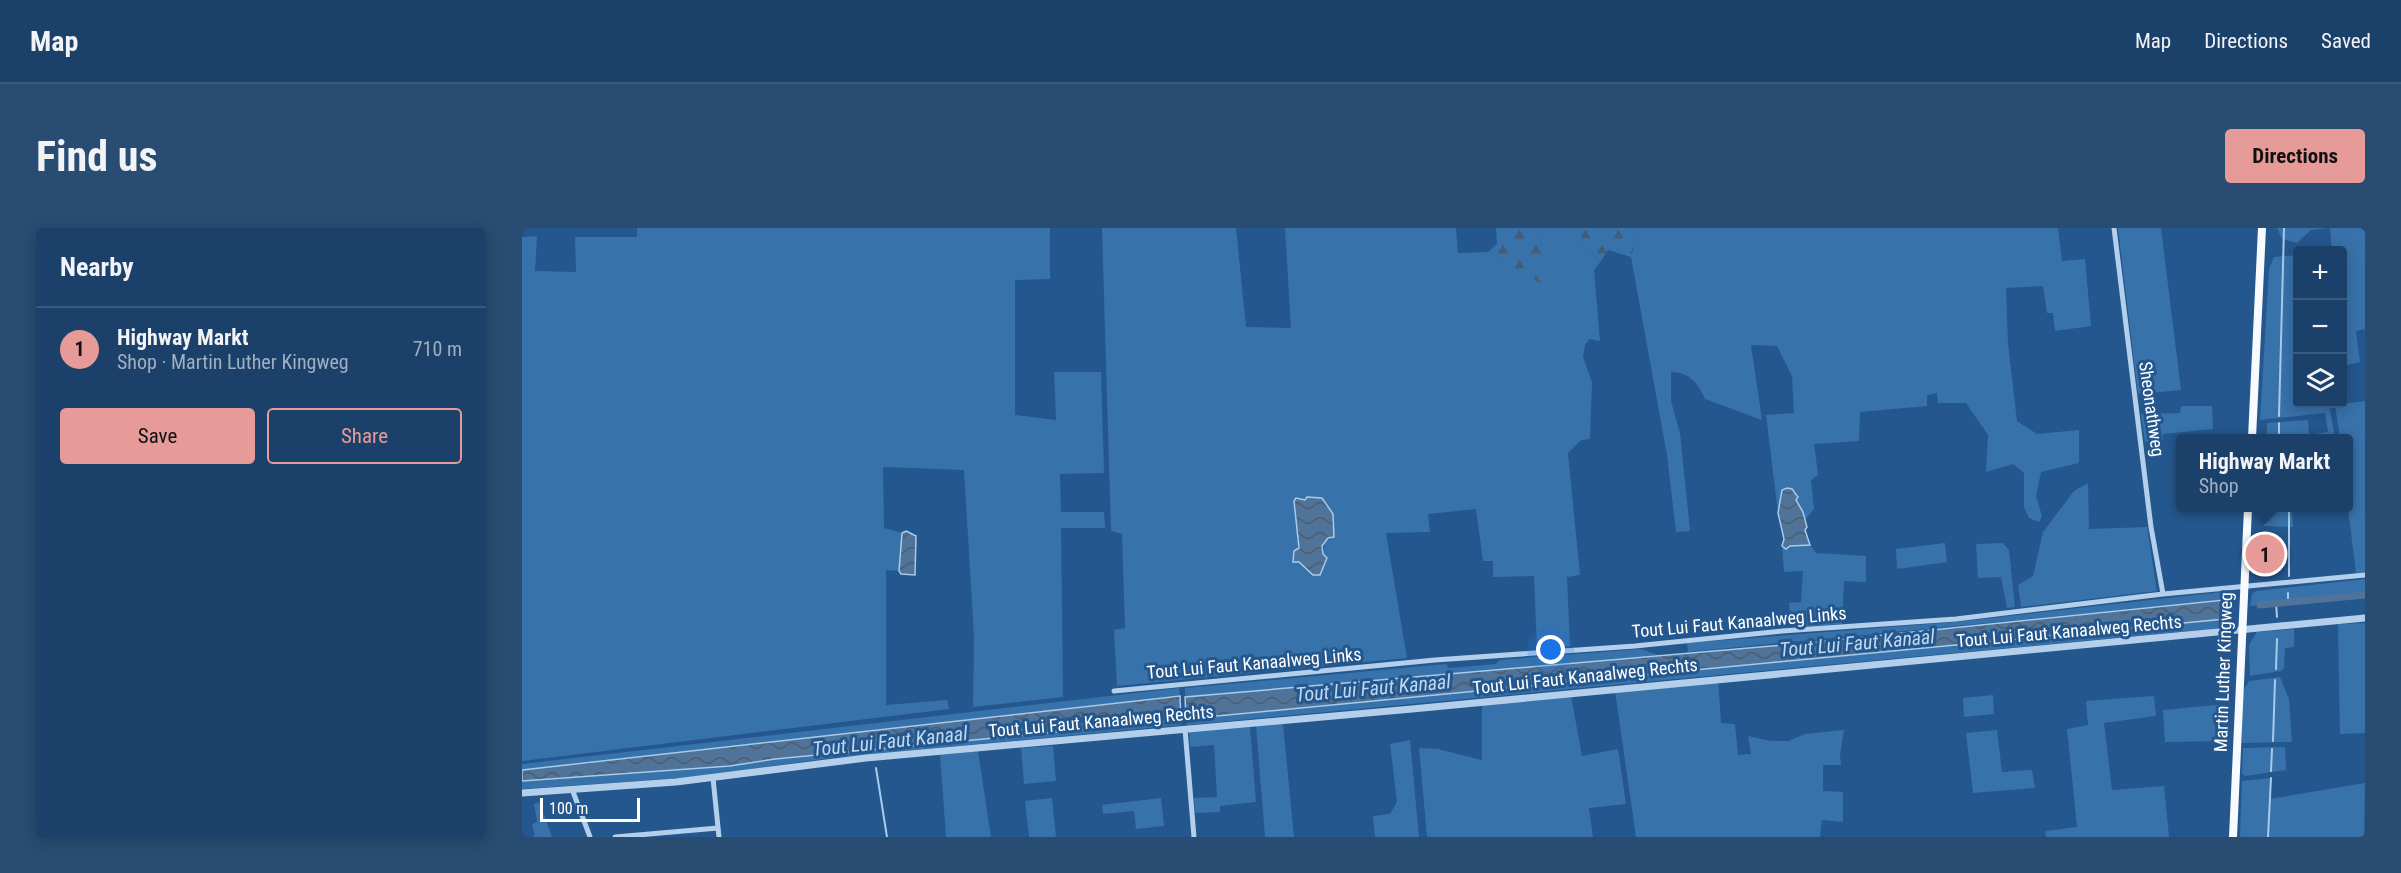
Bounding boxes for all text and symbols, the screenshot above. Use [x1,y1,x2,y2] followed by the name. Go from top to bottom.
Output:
[30,25,78,58] text: Map
[2135,29,2171,53] text: Map
[2204,29,2288,53] text: Directions
[2321,29,2371,53] text: Saved
[2225,129,2365,183] button: Directions
[36,132,157,181] text: Find us
[2293,246,2347,408] map controls
[2293,246,2347,300] button: +
[60,252,134,282] text: Nearby
[2293,300,2347,354] button: −
[117,325,249,350] text: Highway Markt
[74,337,85,361] text: 1
[413,337,462,361] text: 710 m
[117,350,349,374] text: Shop · Martin Luther Kingweg
[2293,354,2347,408] button: layers
[2135,360,2169,458] street label: Sheonathweg
[60,408,255,464] button: Save
[267,408,462,464] button: Share
[2176,434,2353,512] popup
[2199,449,2330,474] text: Highway Markt
[2199,474,2239,498] text: Shop
[2246,532,2284,576] pin: 1
[2210,592,2236,752] street label: Martin Luther Kingweg
[1631,602,1847,642] street label: Tout Lui Faut Kanaalweg Links
[1955,611,2183,651] street label: Tout Lui Faut Kanaalweg Rechts
[1778,624,1936,662] water label: Tout Lui Faut Kanaal
[1536,635,1565,664] your location
[1146,643,1362,683] street label: Tout Lui Faut Kanaalweg Links
[1471,654,1699,698] street label: Tout Lui Faut Kanaalweg Rechts
[1294,669,1452,707] water label: Tout Lui Faut Kanaal
[987,701,1215,741] street label: Tout Lui Faut Kanaalweg Rechts
[811,721,969,761] water label: Tout Lui Faut Kanaal
[540,795,640,822] scale bar
[549,799,588,818] text: 100 m

